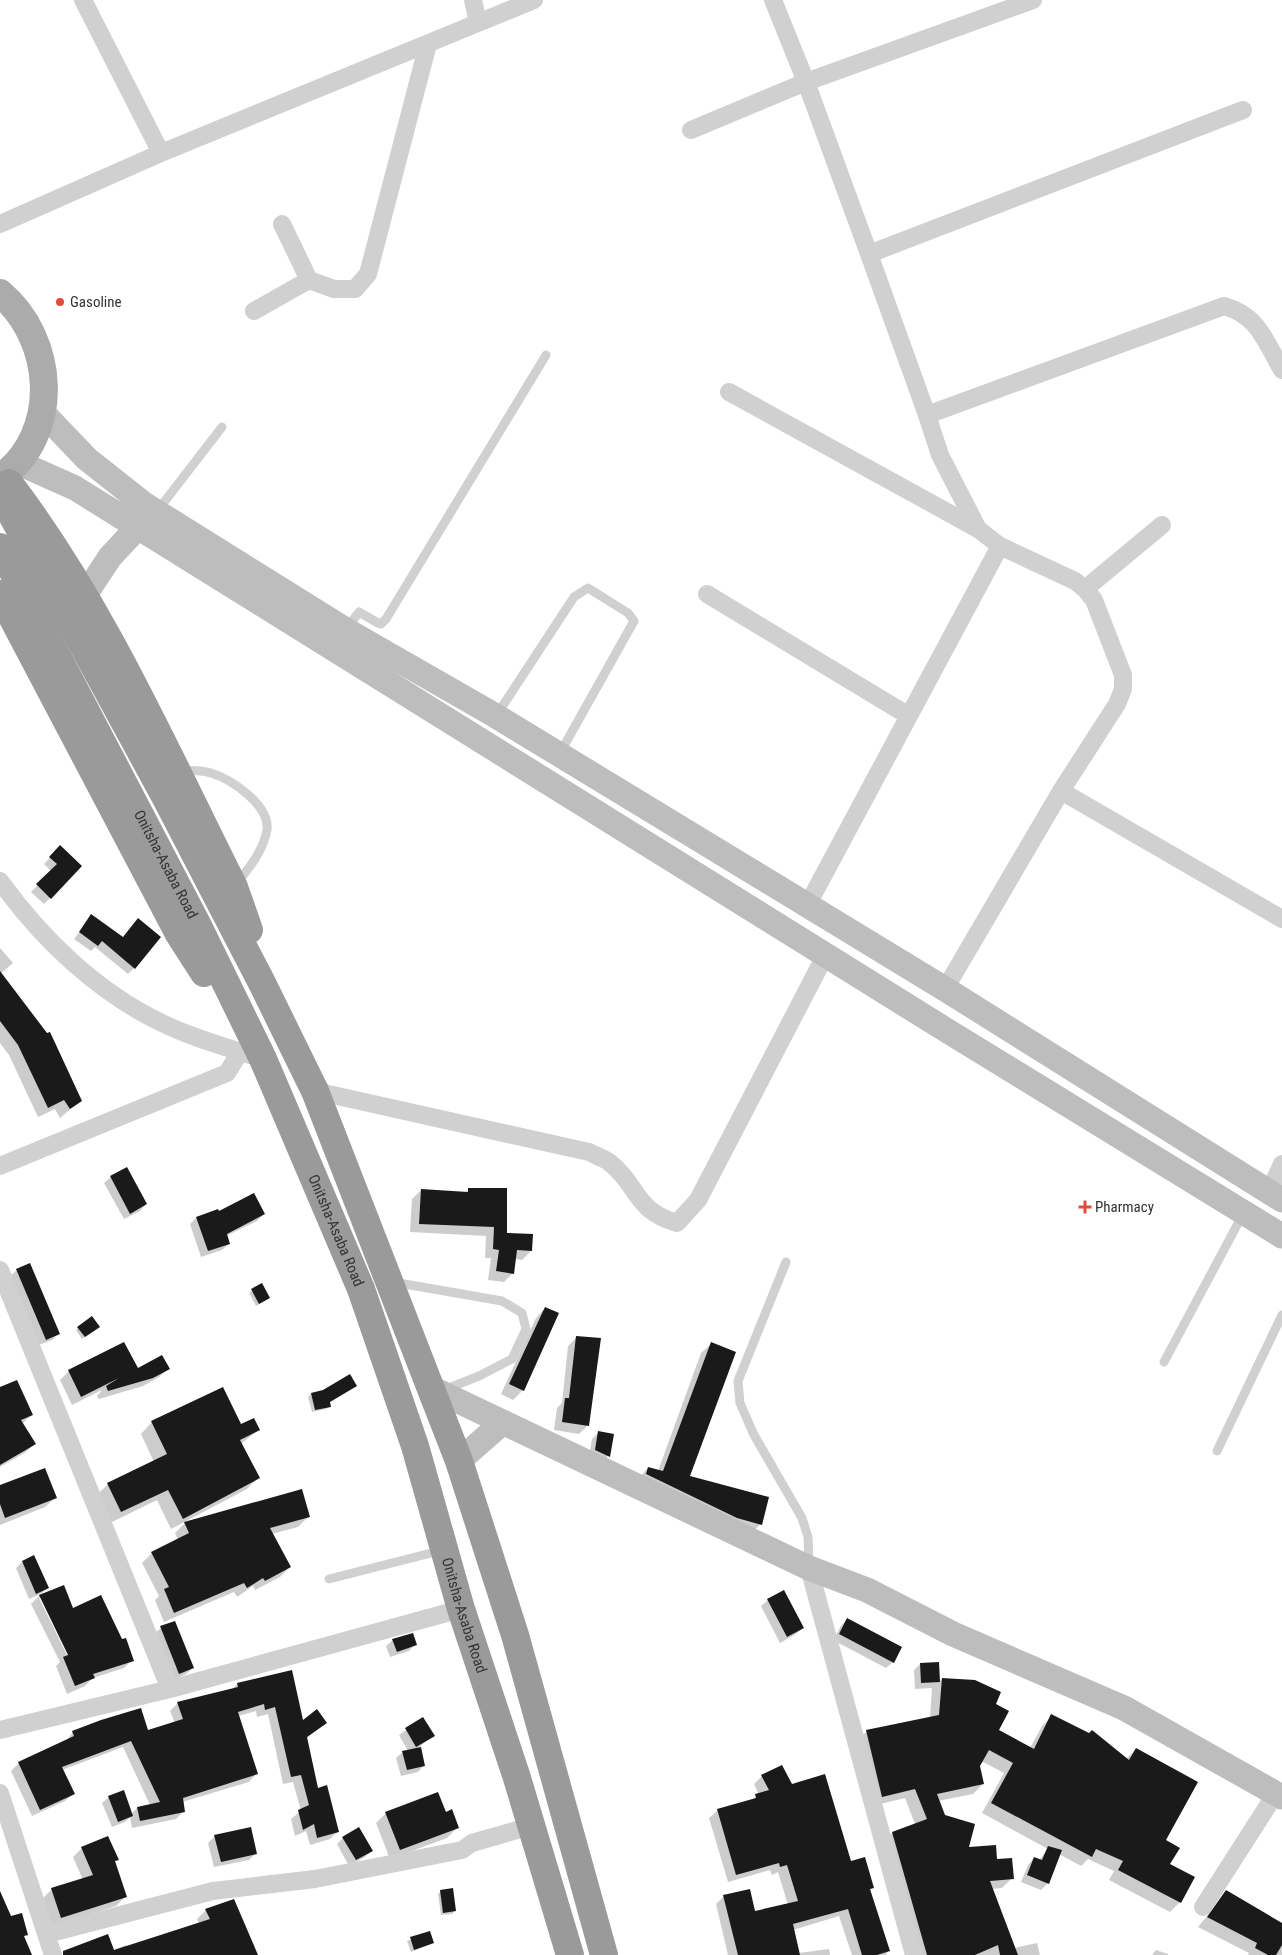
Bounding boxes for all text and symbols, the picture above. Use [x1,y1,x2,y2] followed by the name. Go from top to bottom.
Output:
[70,293,122,311] place label: Gasoline
[54,296,66,308] marker: Gasoline
[130,807,202,922] street label: Onitsha-Asaba Road
[304,1172,368,1289] street label: Onitsha-Asaba Road
[1095,1198,1154,1216] place label: Pharmacy
[1079,1201,1091,1213] marker: Pharmacy
[438,1555,491,1675] street label: Onitsha-Asaba Road

